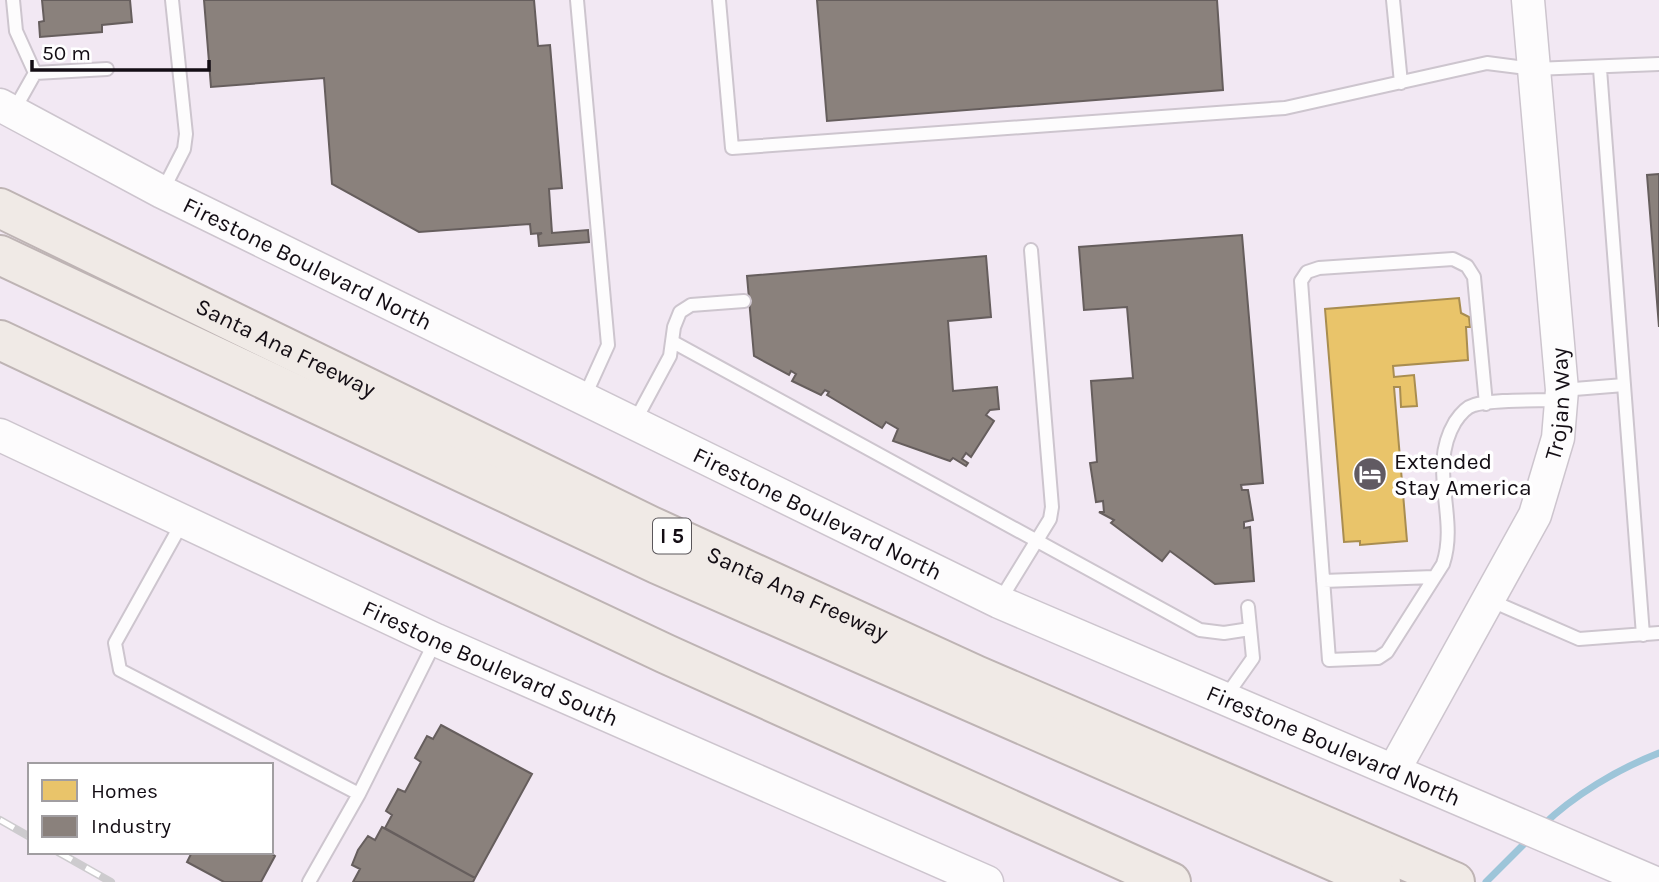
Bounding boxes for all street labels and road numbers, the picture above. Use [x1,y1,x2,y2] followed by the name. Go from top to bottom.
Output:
[179,191,436,336] street label: Firestone Boulevard North
[191,292,380,403] street label: Santa Ana Freeway
[1539,346,1575,463] street label: Trojan Way
[689,441,946,585] street label: Firestone Boulevard North
[653,518,691,554] road number: I 5
[703,540,893,647] street label: Santa Ana Freeway
[358,594,623,732] street label: Firestone Boulevard South
[1203,679,1465,812] street label: Firestone Boulevard North

